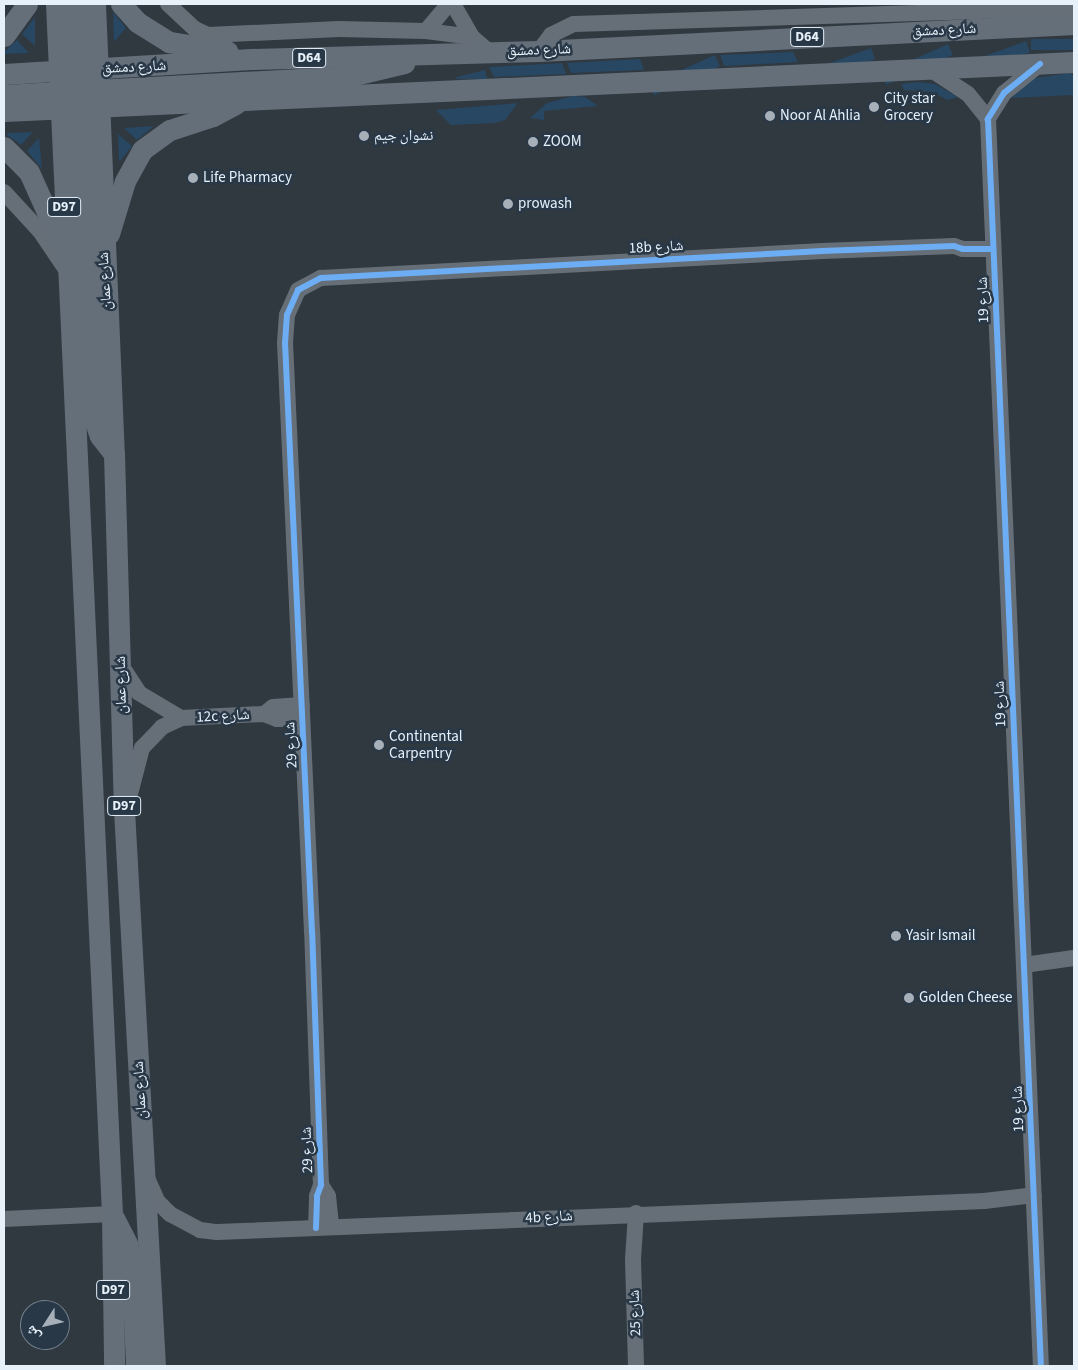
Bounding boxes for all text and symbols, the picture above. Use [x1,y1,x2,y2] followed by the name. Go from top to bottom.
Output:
[912,19,976,41] street label: شارع دمشق
[790,26,824,48] road number: D64
[507,40,571,60] street label: شارع دمشق
[292,46,326,70] road number: D64
[102,56,166,78] street label: شارع دمشق
[884,89,935,124] place label: City star Grocery
[868,101,880,113] marker: City star Grocery
[780,107,861,125] place label: Noor Al Ahlia
[764,110,776,122] marker: Noor Al Ahlia
[374,127,433,145] place label: نشوان جيم
[358,130,370,142] marker: نشوان جيم
[543,133,582,151] place label: ZOOM
[527,136,539,148] marker: ZOOM
[203,169,292,187] place label: Life Pharmacy
[187,172,199,184] marker: Life Pharmacy
[518,195,572,213] place label: prowash
[46,196,82,218] road number: D97
[502,198,514,210] marker: prowash
[628,237,684,257] street label: 18b شارع
[94,252,116,310] street label: شارع عمان
[973,276,993,324] street label: شارع 19
[111,656,131,714] street label: شارع عمان
[990,680,1010,728] street label: شارع 19
[196,706,250,726] street label: 12c شارع
[281,721,301,769] street label: شارع 29
[389,727,463,762] place label: Continental Carpentry
[373,739,385,751] marker: Continental Carpentry
[106,794,142,818] road number: D97
[906,927,976,945] place label: Yasir Ismail
[890,930,902,942] marker: Yasir Ismail
[919,989,1013,1007] place label: Golden Cheese
[903,992,915,1004] marker: Golden Cheese
[129,1061,151,1119] street label: شارع عمان
[1008,1085,1028,1133] street label: شارع 19
[297,1126,317,1174] street label: شارع 29
[525,1207,573,1227] street label: 4b شارع
[96,1278,130,1302] road number: D97
[625,1289,645,1337] street label: شارع 25
[20,1300,70,1350] north arrow
[21,1321,46,1345] text: ش

